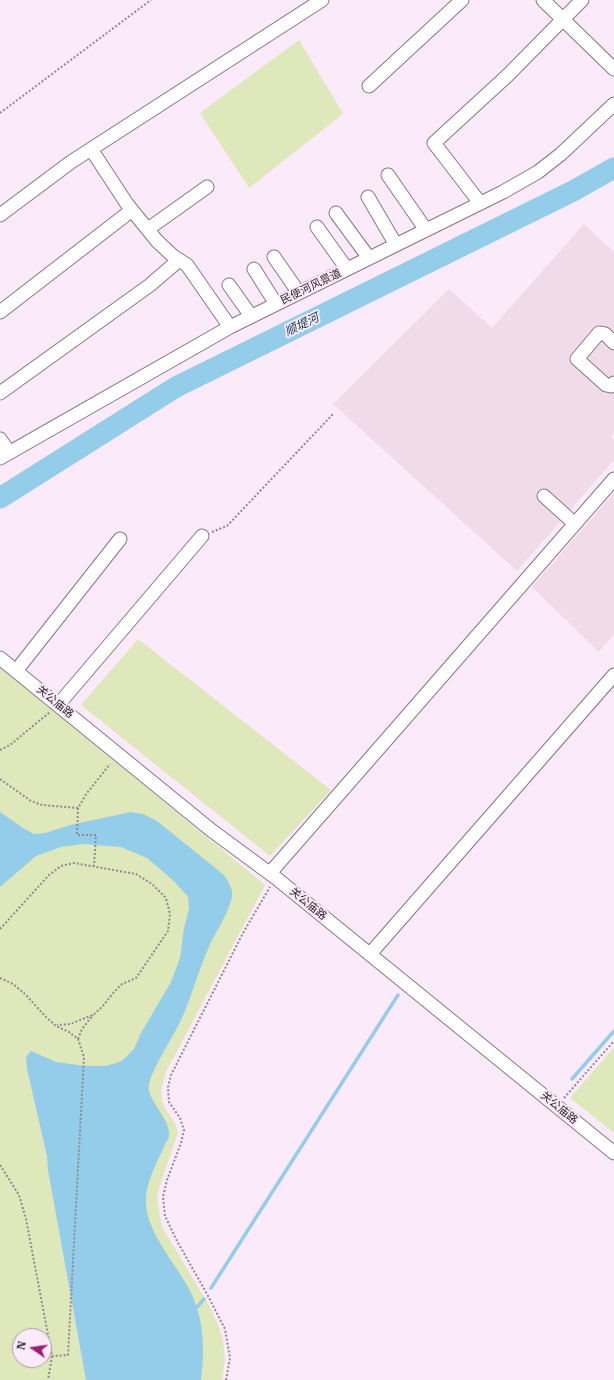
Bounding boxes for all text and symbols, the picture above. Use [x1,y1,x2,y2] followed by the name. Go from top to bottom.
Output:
[278,267,344,307] street label: 民便河风景道
[283,311,321,339] water label: 顺堤河
[34,683,76,721] street label: 关公庙路
[287,885,329,923] street label: 关公庙路
[538,1089,580,1127] street label: 关公庙路
[12,1328,52,1368] north arrow
[13,1340,29,1351] text: N

